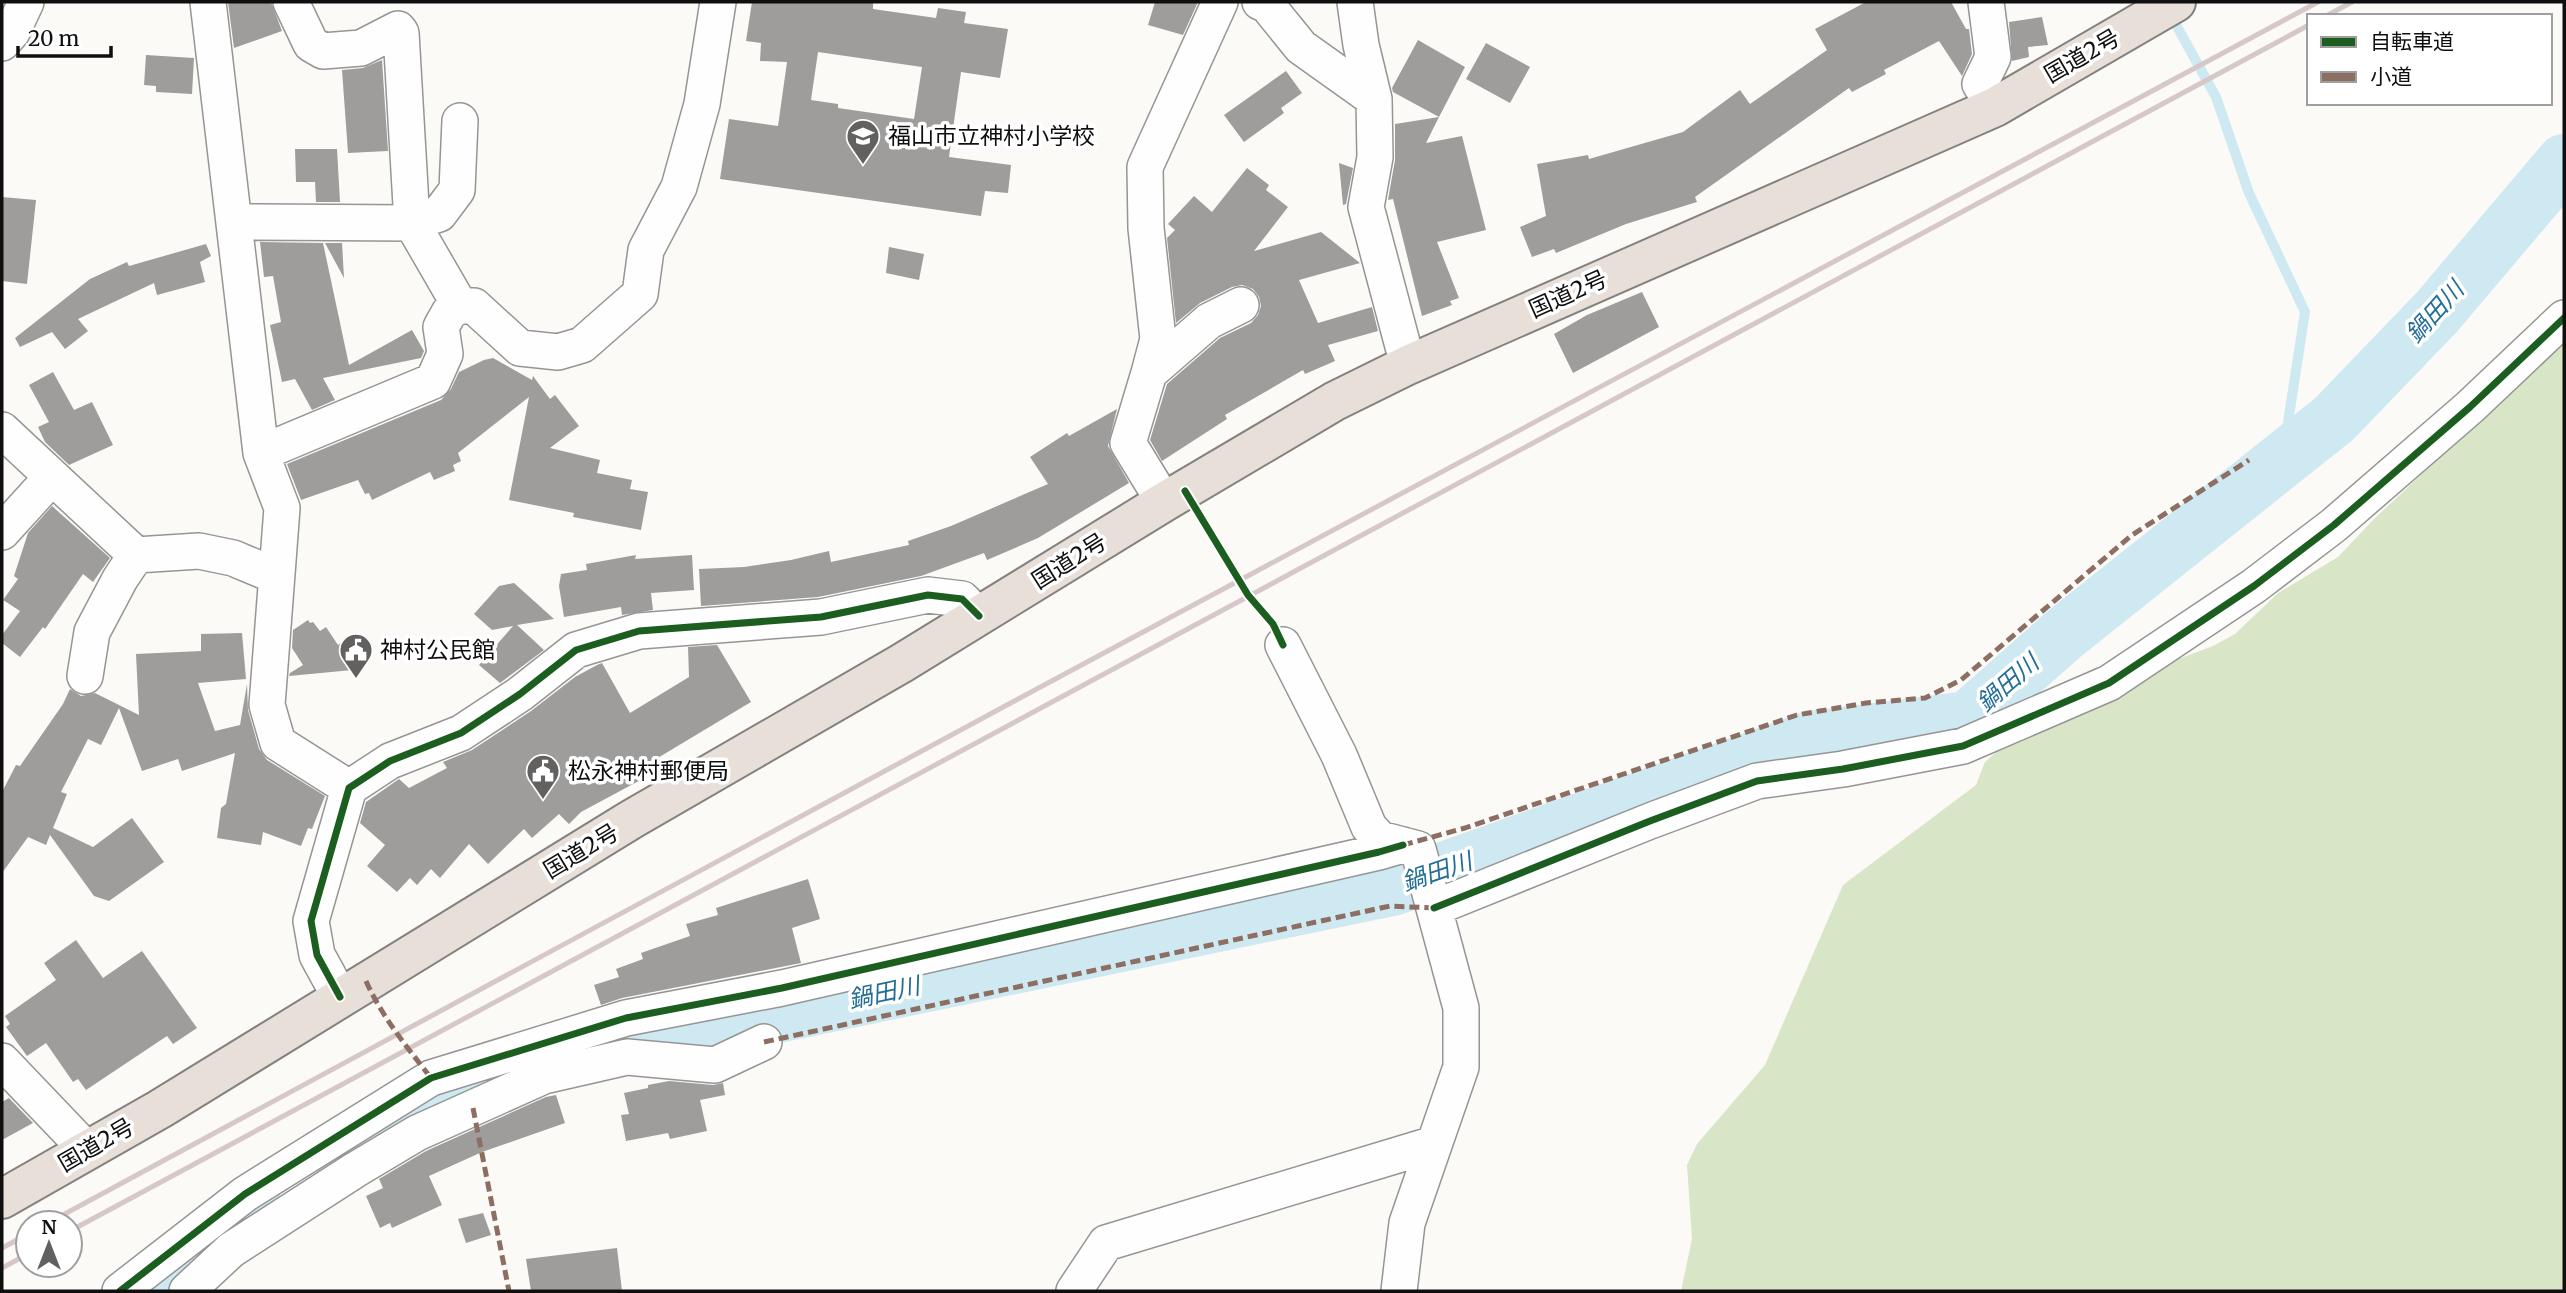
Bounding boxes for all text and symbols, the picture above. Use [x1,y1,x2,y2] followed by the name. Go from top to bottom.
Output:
[18,14,110,58] scale bar
[2307,14,2552,105] legend
[2039,22,2125,89] street label: 国道2号
[28,25,80,52] text: 20 m
[2370,28,2454,55] text: 自転車道
[2370,63,2412,90] text: 小道
[844,117,882,166] school or university icon: 福山市立神村小学校
[888,121,1095,150] place label: 福山市立神村小学校
[1524,263,1611,324] street label: 国道2号
[2399,272,2472,349] water label: 鍋田川
[1026,526,1111,595] street label: 国道2号
[337,631,375,680] public building icon: 神村公民館
[380,635,495,664] place label: 神村公民館
[1970,645,2047,718] water label: 鍋田川
[524,752,562,801] public building icon: 松永神村郵便局
[568,756,729,785] place label: 松永神村郵便局
[538,817,624,884] street label: 国道2号
[1398,844,1479,898] water label: 鍋田川
[845,969,925,1015] water label: 鍋田川
[53,1111,139,1178] street label: 国道2号
[14,1209,84,1279] north arrow
[41,1215,57,1239] text: N

